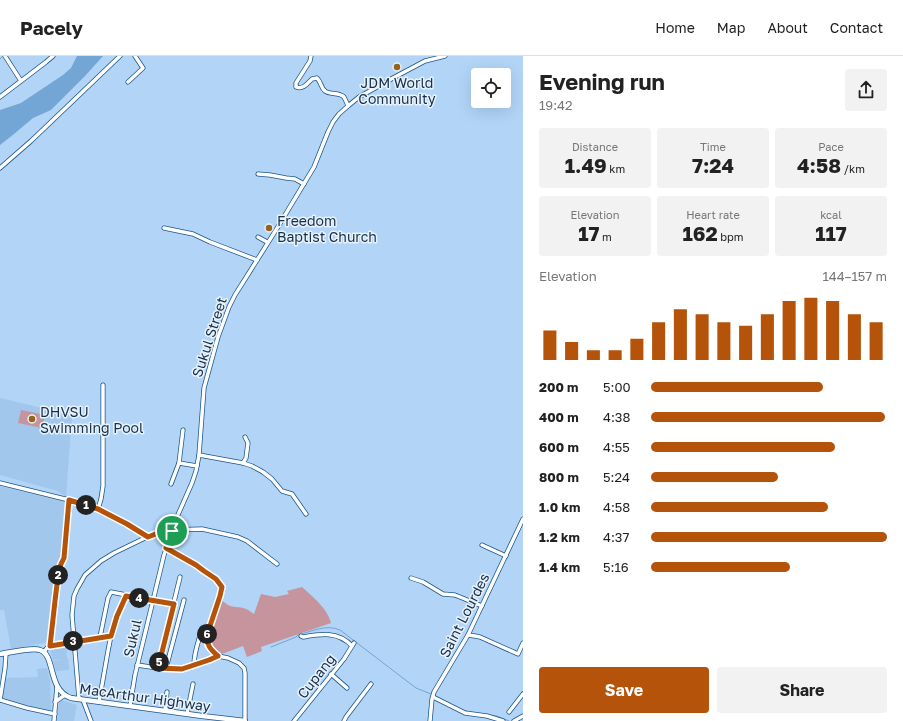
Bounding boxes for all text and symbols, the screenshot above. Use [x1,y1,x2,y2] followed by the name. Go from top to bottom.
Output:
[20,16,83,39] text: Pacely
[655,19,695,36] text: Home
[717,19,745,36] text: Map
[767,19,808,36] text: About
[830,19,883,36] text: Contact
[392,62,402,72] marker: JDM World Community
[471,68,511,108] map controls
[471,68,511,108] button: locate
[539,68,665,95] text: Evening run
[845,69,887,111] button: share
[358,74,436,107] place label: JDM World Community
[539,97,573,113] text: 19:42
[572,140,618,153] text: Distance
[700,140,726,153] text: Time
[818,140,844,153] text: Pace
[565,153,607,177] text: 1.49
[692,153,734,177] text: 7:24
[797,153,841,177] text: 4:58
[607,162,625,175] text: km
[841,162,865,175] text: /km
[571,208,619,221] text: Elevation
[686,208,740,221] text: Heart rate
[820,208,842,221] text: kcal
[277,212,377,245] place label: Freedom Baptist Church
[578,221,599,245] text: 17
[682,221,718,245] text: 162
[815,221,847,245] text: 117
[264,223,274,233] marker: Freedom Baptist Church
[599,230,612,243] text: m
[718,230,744,243] text: bpm
[539,268,597,284] text: Elevation
[822,268,887,284] text: 144–157 m
[188,295,230,379] street label: Sukul Street
[539,379,578,395] text: 200 m
[603,379,631,395] text: 5:00
[40,403,143,436] place label: DHVSU Swimming Pool
[539,409,579,425] text: 400 m
[603,409,630,425] text: 4:38
[27,414,37,424] marker: DHVSU Swimming Pool
[539,439,579,455] text: 600 m
[603,439,630,455] text: 4:55
[539,469,579,485] text: 800 m
[603,469,630,485] text: 5:24
[76,495,96,515] pin: 1
[83,498,89,511] text: 1
[539,499,580,515] text: 1.0 km
[603,499,630,515] text: 4:58
[155,514,189,548] pin
[161,520,183,542] icon: arrive
[539,529,580,545] text: 1.2 km
[603,529,629,545] text: 4:37
[539,559,580,575] text: 1.4 km
[603,559,629,575] text: 5:16
[48,565,68,585] pin: 2
[55,568,61,581] text: 2
[435,570,493,660] street label: Saint Lourdes
[129,588,149,608] pin: 4
[136,591,142,604] text: 4
[119,617,145,659] street label: Sukul
[197,624,217,644] pin: 6
[204,627,211,640] text: 6
[63,631,83,651] pin: 3
[70,634,76,647] text: 3
[293,650,339,702] street label: Cupang
[149,652,169,672] pin: 5
[156,655,162,668] text: 5
[539,667,709,713] button: Save
[717,667,887,713] button: Share
[78,679,212,715] street label: MacArthur Highway

